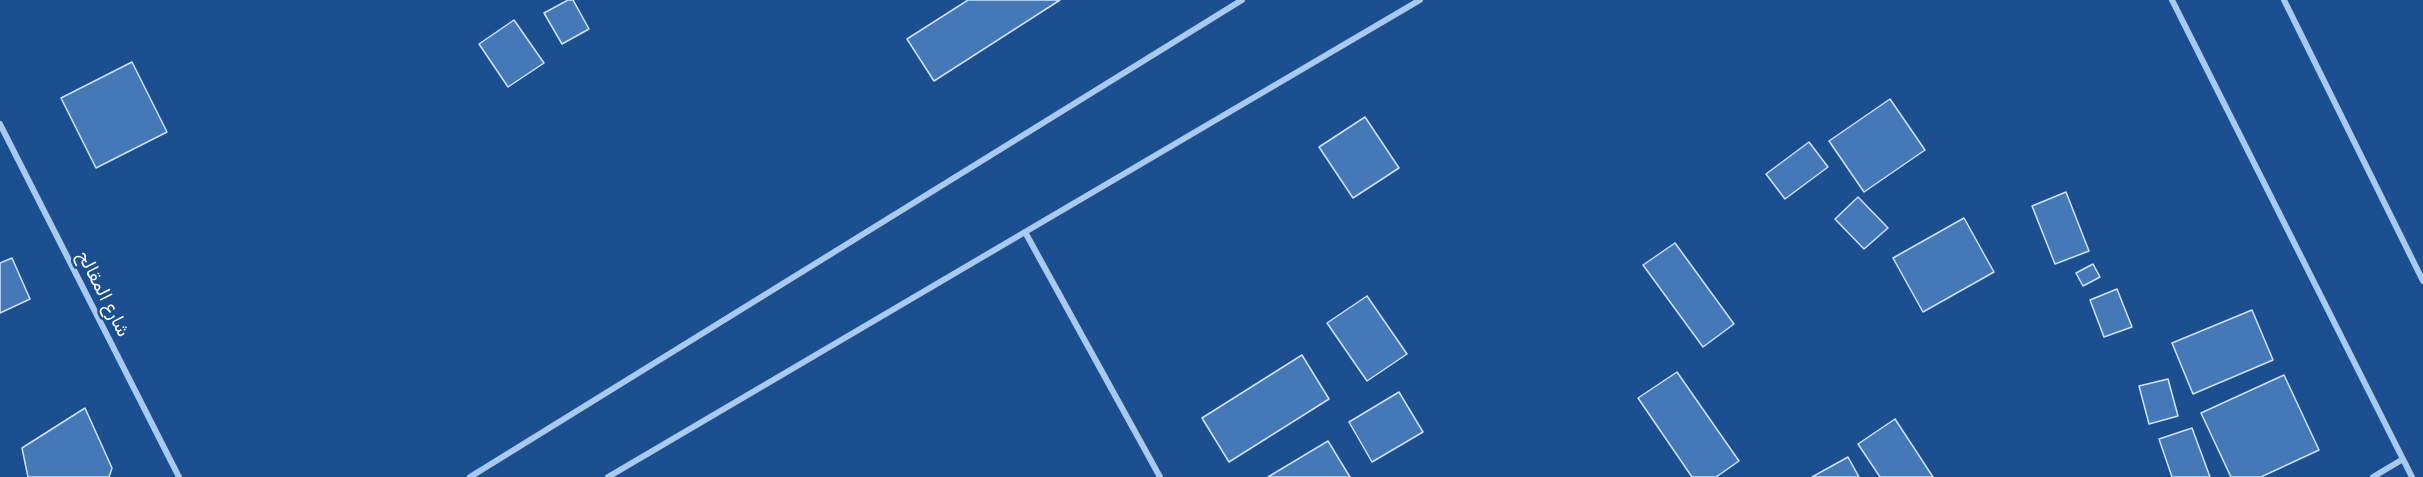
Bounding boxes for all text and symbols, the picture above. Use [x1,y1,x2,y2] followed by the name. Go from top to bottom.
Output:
[72,247,134,341] street label: شارع المقالح

